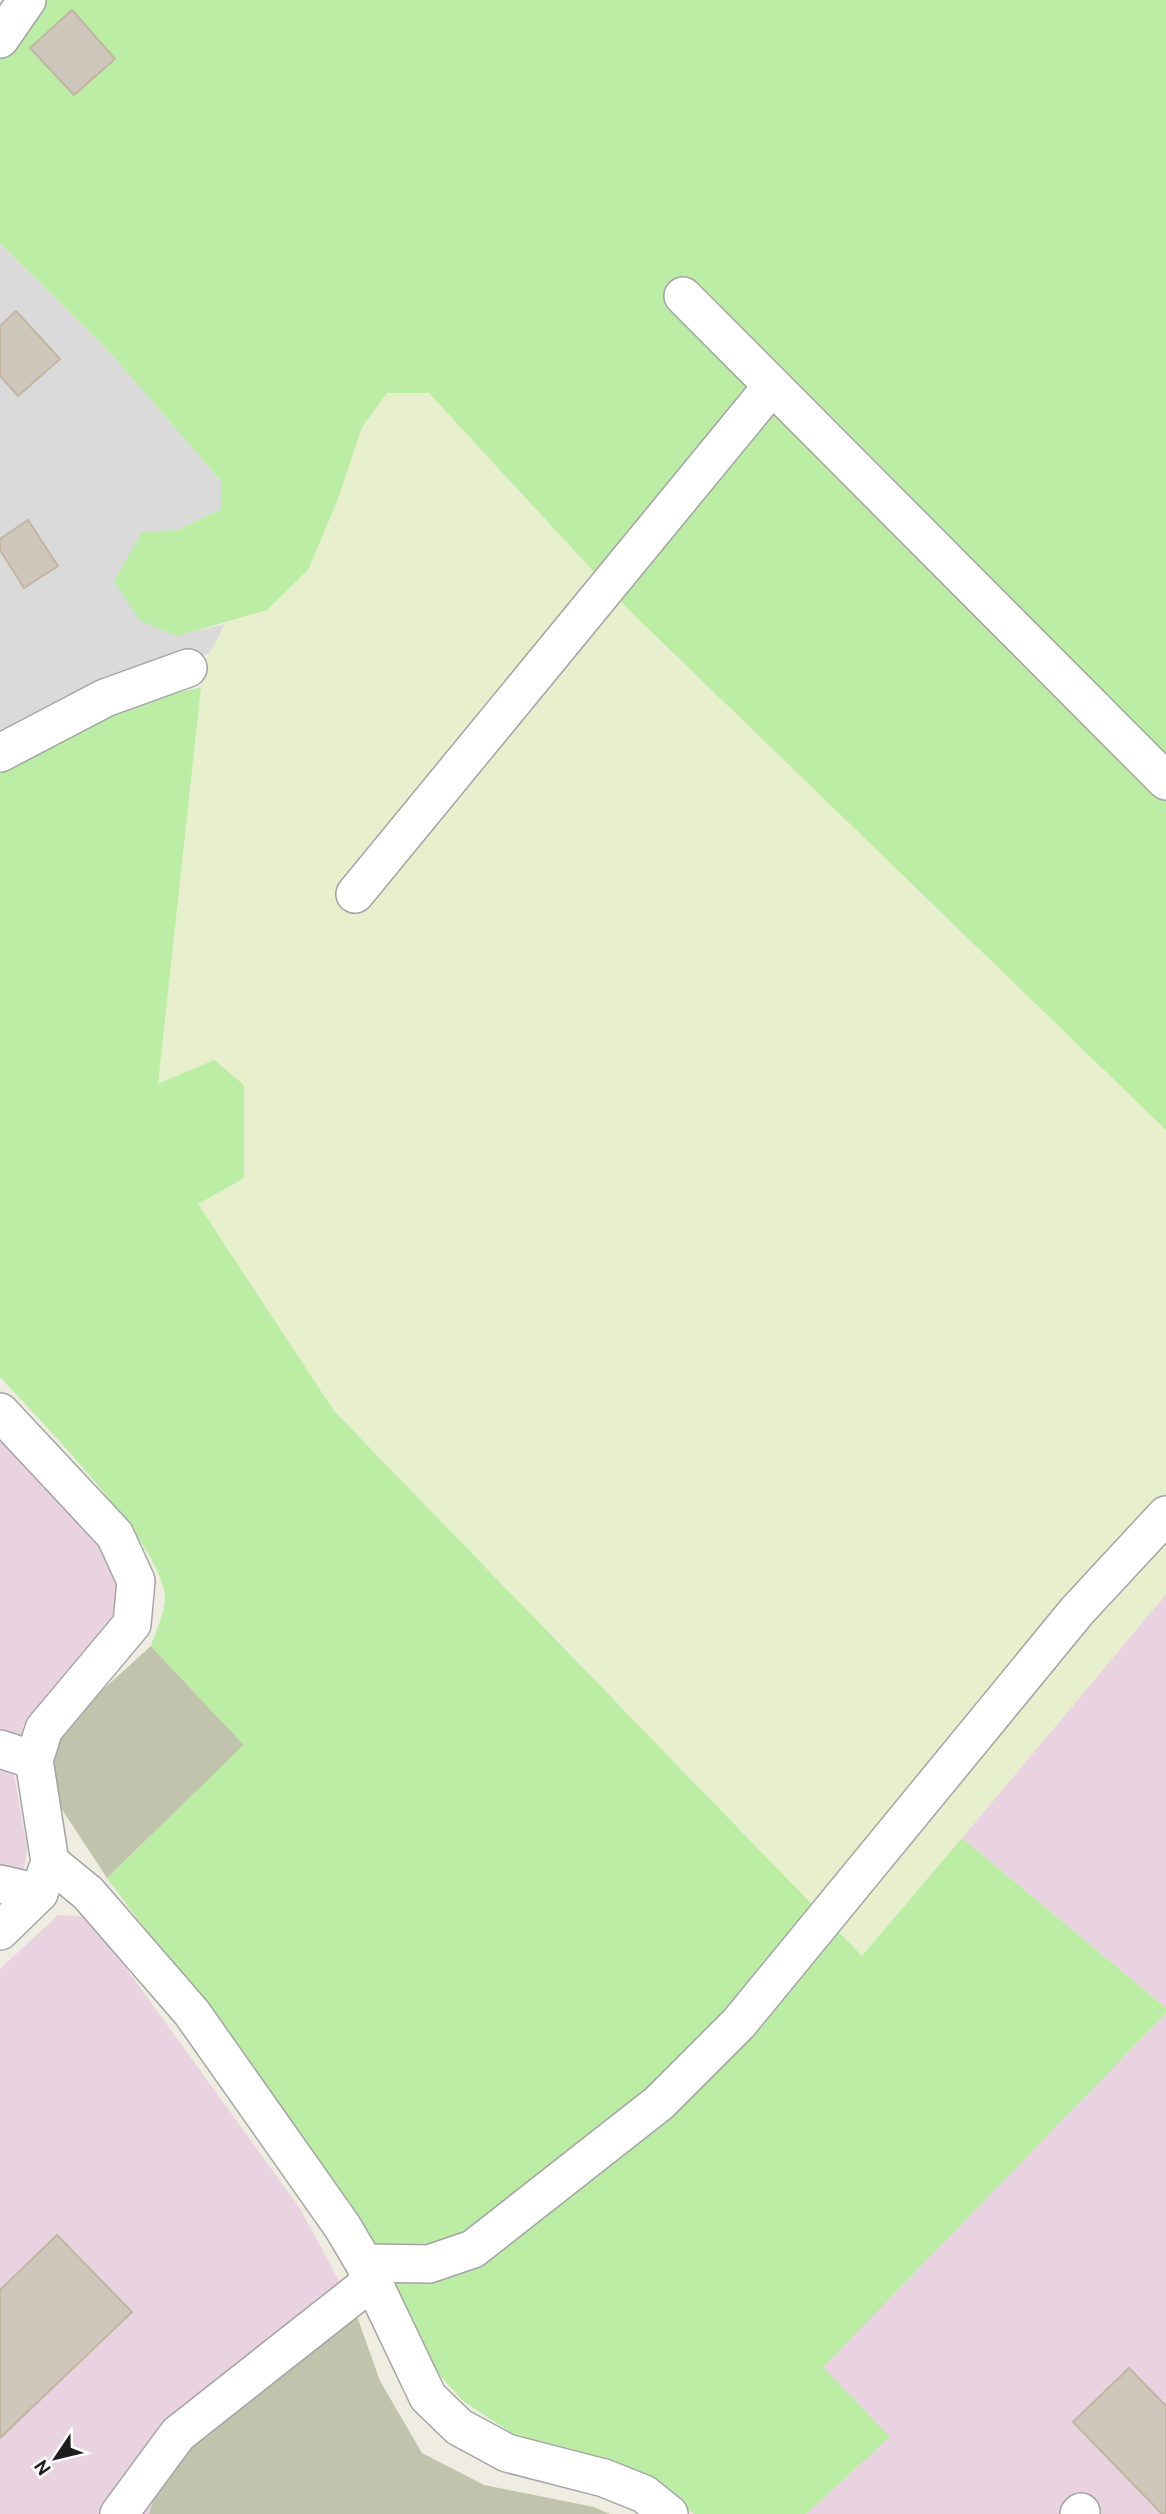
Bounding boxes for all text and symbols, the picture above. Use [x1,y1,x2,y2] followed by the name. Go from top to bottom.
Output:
[21,2423,91,2493] north arrow
[29,2455,56,2480] text: N

